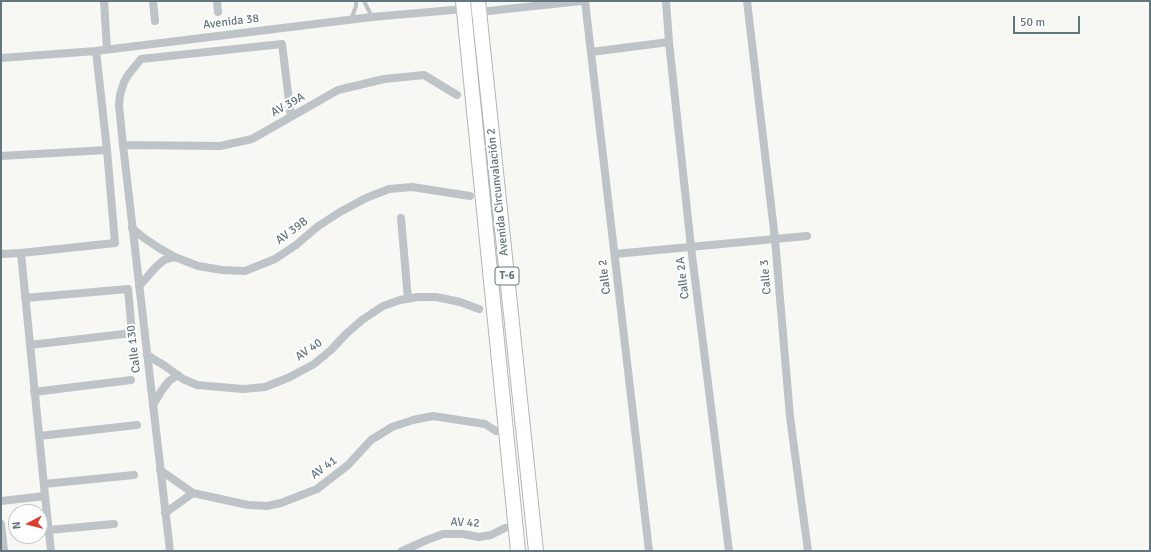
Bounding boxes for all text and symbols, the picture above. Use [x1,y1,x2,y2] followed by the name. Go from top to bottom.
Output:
[1015,8,1082,34] scale bar
[202,11,260,33] street label: Avenida 38
[1020,15,1045,30] text: 50 m
[269,90,307,120] street label: AV 39A
[484,127,512,257] street label: Avenida Circunvalación 2
[273,214,311,248] street label: AV 39B
[673,256,693,300] street label: Calle 2A
[596,259,614,295] street label: Calle 2
[757,259,775,295] street label: Calle 3
[495,267,519,285] road number: T-6
[124,324,144,374] street label: Calle 130
[293,336,325,364] street label: AV 40
[308,453,340,483] street label: AV 41
[8,504,48,544] north arrow
[450,515,480,531] street label: AV 42
[10,521,24,530] text: N

